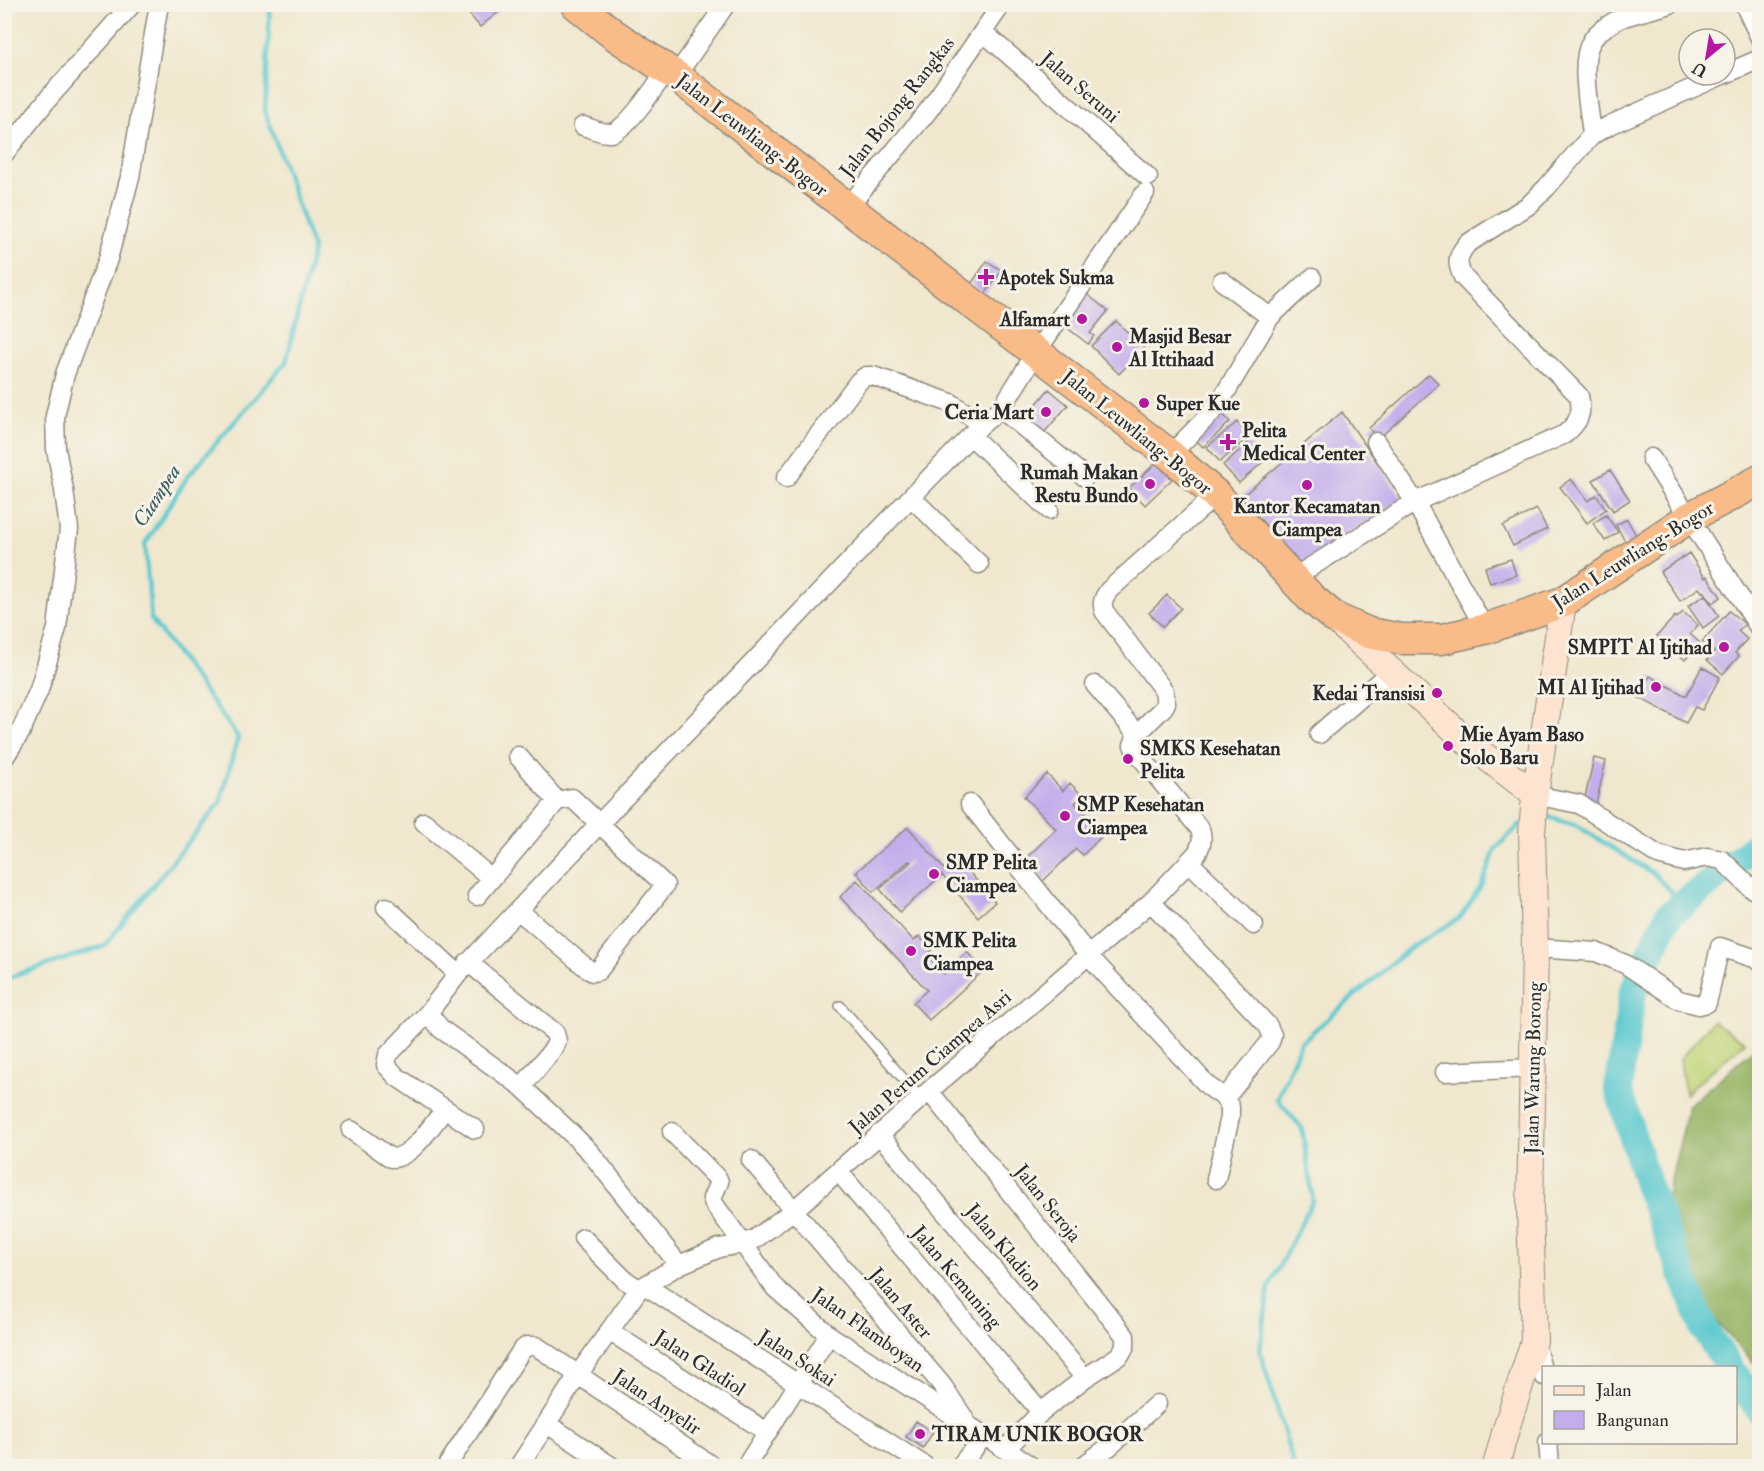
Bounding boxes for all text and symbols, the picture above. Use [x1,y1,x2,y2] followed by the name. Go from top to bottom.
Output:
[1677,27,1737,87] north arrow
[833,31,960,183] street label: Jalan Bojong Rangkas
[1035,45,1125,128] street label: Jalan Seruni
[1689,57,1711,81] text: U
[670,67,833,202] street label: Jalan Leuwliang-Bogor
[997,265,1114,291] place label: Apotek Sukma
[979,270,993,284] marker: Apotek Sukma
[999,307,1071,332] place label: Alfamart
[1075,312,1089,326] marker: Alfamart
[1128,324,1232,372] place label: Masjid Besar Al Ittihaad
[1110,340,1124,354] marker: Masjid Besar Al Ittihaad
[1056,363,1218,501] street label: Jalan Leuwliang-Bogor
[1156,391,1240,417] place label: Super Kue
[1137,396,1151,410] marker: Super Kue
[944,400,1035,425] place label: Ceria Mart
[1039,405,1053,419] marker: Ceria Mart
[1241,418,1366,466] place label: Pelita Medical Center
[1219,433,1237,451] marker: Pelita Medical Center
[127,459,187,532] water label: Ciampea
[1020,460,1139,508] place label: Rumah Makan Restu Bundo
[1143,477,1157,491] marker: Rumah Makan Restu Bundo
[1300,478,1314,492] marker: Kantor Kecamatan Ciampea
[1233,494,1381,543] place label: Kantor Kecamatan Ciampea
[1547,495,1719,615] street label: Jalan Leuwliang-Bogor
[1568,635,1712,660] place label: SMPIT Al Ijtihad
[1717,640,1731,654] marker: SMPIT Al Ijtihad
[1536,675,1644,700] place label: MI Al Ijtihad
[1649,680,1663,694] marker: MI Al Ijtihad
[1312,681,1426,706] place label: Kedai Transisi
[1430,686,1444,700] marker: Kedai Transisi
[1459,722,1584,770] place label: Mie Ayam Baso Solo Baru
[1140,736,1281,784] place label: SMKS Kesehatan Pelita
[1441,739,1455,753] marker: Mie Ayam Baso Solo Baru
[1121,752,1135,766] marker: SMKS Kesehatan Pelita
[1077,792,1205,841] place label: SMP Kesehatan Ciampea
[1058,809,1072,823] marker: SMP Kesehatan Ciampea
[946,850,1038,899] place label: SMP Pelita Ciampea
[927,867,941,881] marker: SMP Pelita Ciampea
[923,928,1017,977] place label: SMK Pelita Ciampea
[904,944,918,958] marker: SMK Pelita Ciampea
[1519,980,1547,1156] street label: Jalan Warung Borong
[843,984,1017,1141] street label: Jalan Perum Ciampea Asri
[1008,1158,1088,1248] street label: Jalan Seroja
[960,1198,1048,1296] street label: Jalan Kladion
[906,1219,1008,1335] street label: Jalan Kemuning
[863,1261,938,1344] street label: Jalan Aster
[806,1281,929,1378] street label: Jalan Flamboyan
[753,1323,840,1392] street label: Jalan Sokai
[649,1324,750,1402] street label: Jalan Gladiol
[607,1363,707,1441] street label: Jalan Anyelir
[1542,1366,1737,1444] legend
[1595,1379,1632,1402] text: Jalan
[1596,1409,1669,1432] text: Bangunan
[931,1422,1145,1447] place label: TIRAM UNIK BOGOR
[913,1427,927,1441] marker: TIRAM UNIK BOGOR

